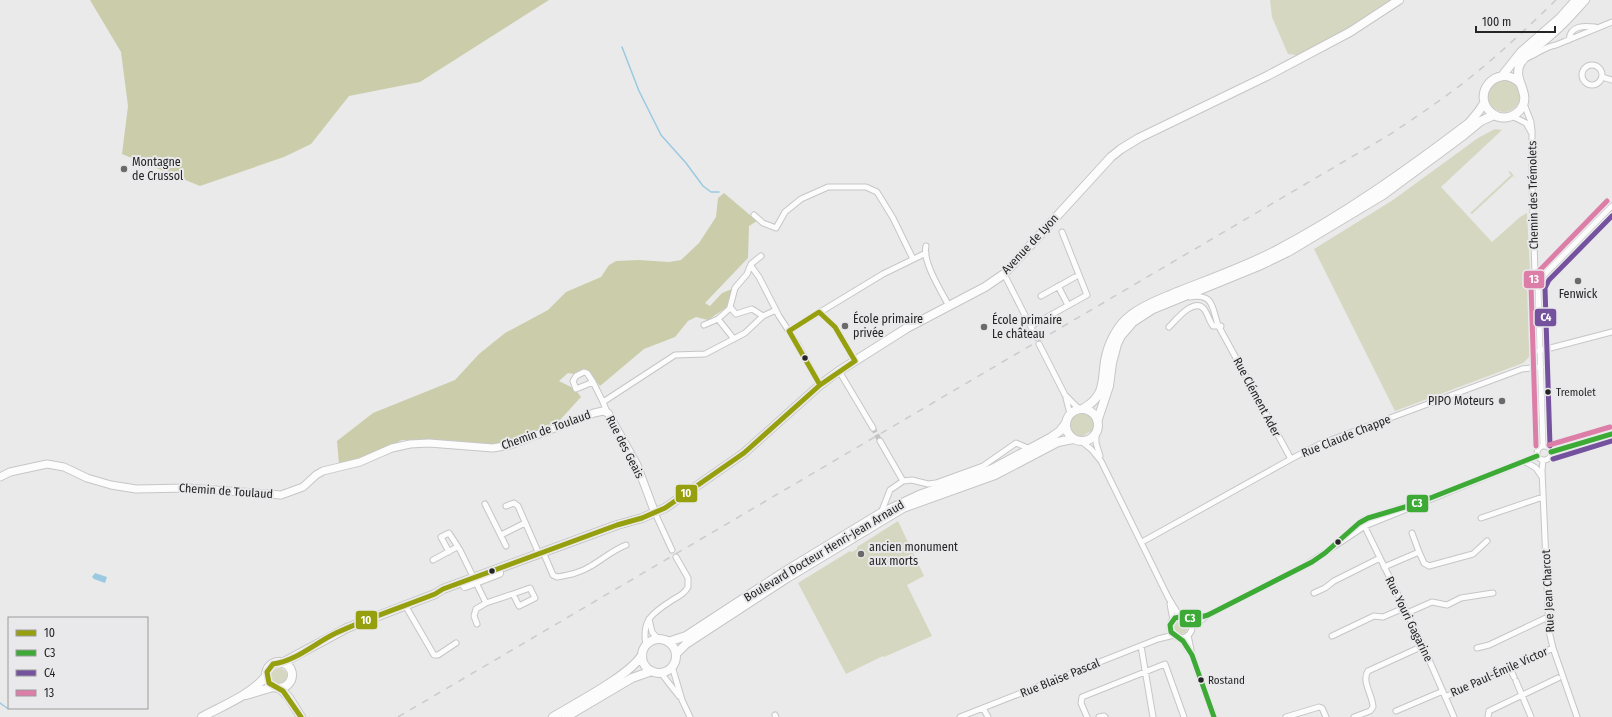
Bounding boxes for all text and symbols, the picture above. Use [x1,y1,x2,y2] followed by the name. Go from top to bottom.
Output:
[1476,8,1555,34] scale bar
[1482,15,1511,29] text: 100 m
[1525,141,1541,249] street label: Chemin des Trémolets
[132,155,183,183] place label: Montagne de Crussol
[119,164,129,174] marker: Montagne de Crussol
[999,211,1061,277] street label: Avenue de Lyon
[1523,270,1545,289] line badge: 13
[1529,273,1539,286] text: 13
[1573,276,1583,286] marker: Fenwick
[1559,287,1598,301] place label: Fenwick
[1534,308,1557,327] line badge: C4
[853,311,923,340] place label: École primaire privée
[1541,311,1552,324] text: C4
[992,312,1062,341] place label: École primaire Le château
[840,321,850,331] marker: École primaire privée
[979,322,989,332] marker: École primaire Le château
[800,353,810,363] unlabelled marker
[1230,355,1284,440] street label: Rue Clément Ader
[1556,386,1596,399] place label: Tremolet
[1543,387,1553,397] marker: Tremolet
[1428,394,1494,408] place label: PIPO Moteurs
[1497,396,1507,406] marker: PIPO Moteurs
[499,407,593,453] street label: Chemin de Toulaud
[1299,412,1393,460] street label: Rue Claude Chappe
[603,413,647,481] street label: Rue des Geais
[179,481,273,501] street label: Chemin de Toulaud
[675,484,698,503] line badge: 10
[681,487,691,500] text: 10
[1406,494,1429,513] line badge: C3
[1412,497,1422,510] text: C3
[741,498,907,604] street label: Boulevard Docteur Henri-Jean Arnaud
[1333,537,1343,547] unlabelled marker
[869,540,958,568] place label: ancien monument aux morts
[856,549,866,559] marker: ancien monument aux morts
[1539,549,1557,633] street label: Rue Jean Charcot
[487,566,497,576] unlabelled marker
[1382,574,1436,664] street label: Rue Youri Gagarine
[1179,609,1202,628] line badge: C3
[355,610,378,630] line badge: 10
[1185,612,1195,625] text: C3
[361,614,371,627] text: 10
[8,617,148,709] legend
[44,626,55,640] text: 10
[1448,643,1551,700] street label: Rue Paul-Émile Victor
[44,646,56,660] text: C3
[1018,656,1102,700] street label: Rue Blaise Pascal
[44,666,55,680] text: C4
[1208,674,1245,687] place label: Rostand
[1196,675,1206,685] marker: Rostand
[44,686,54,700] text: 13

